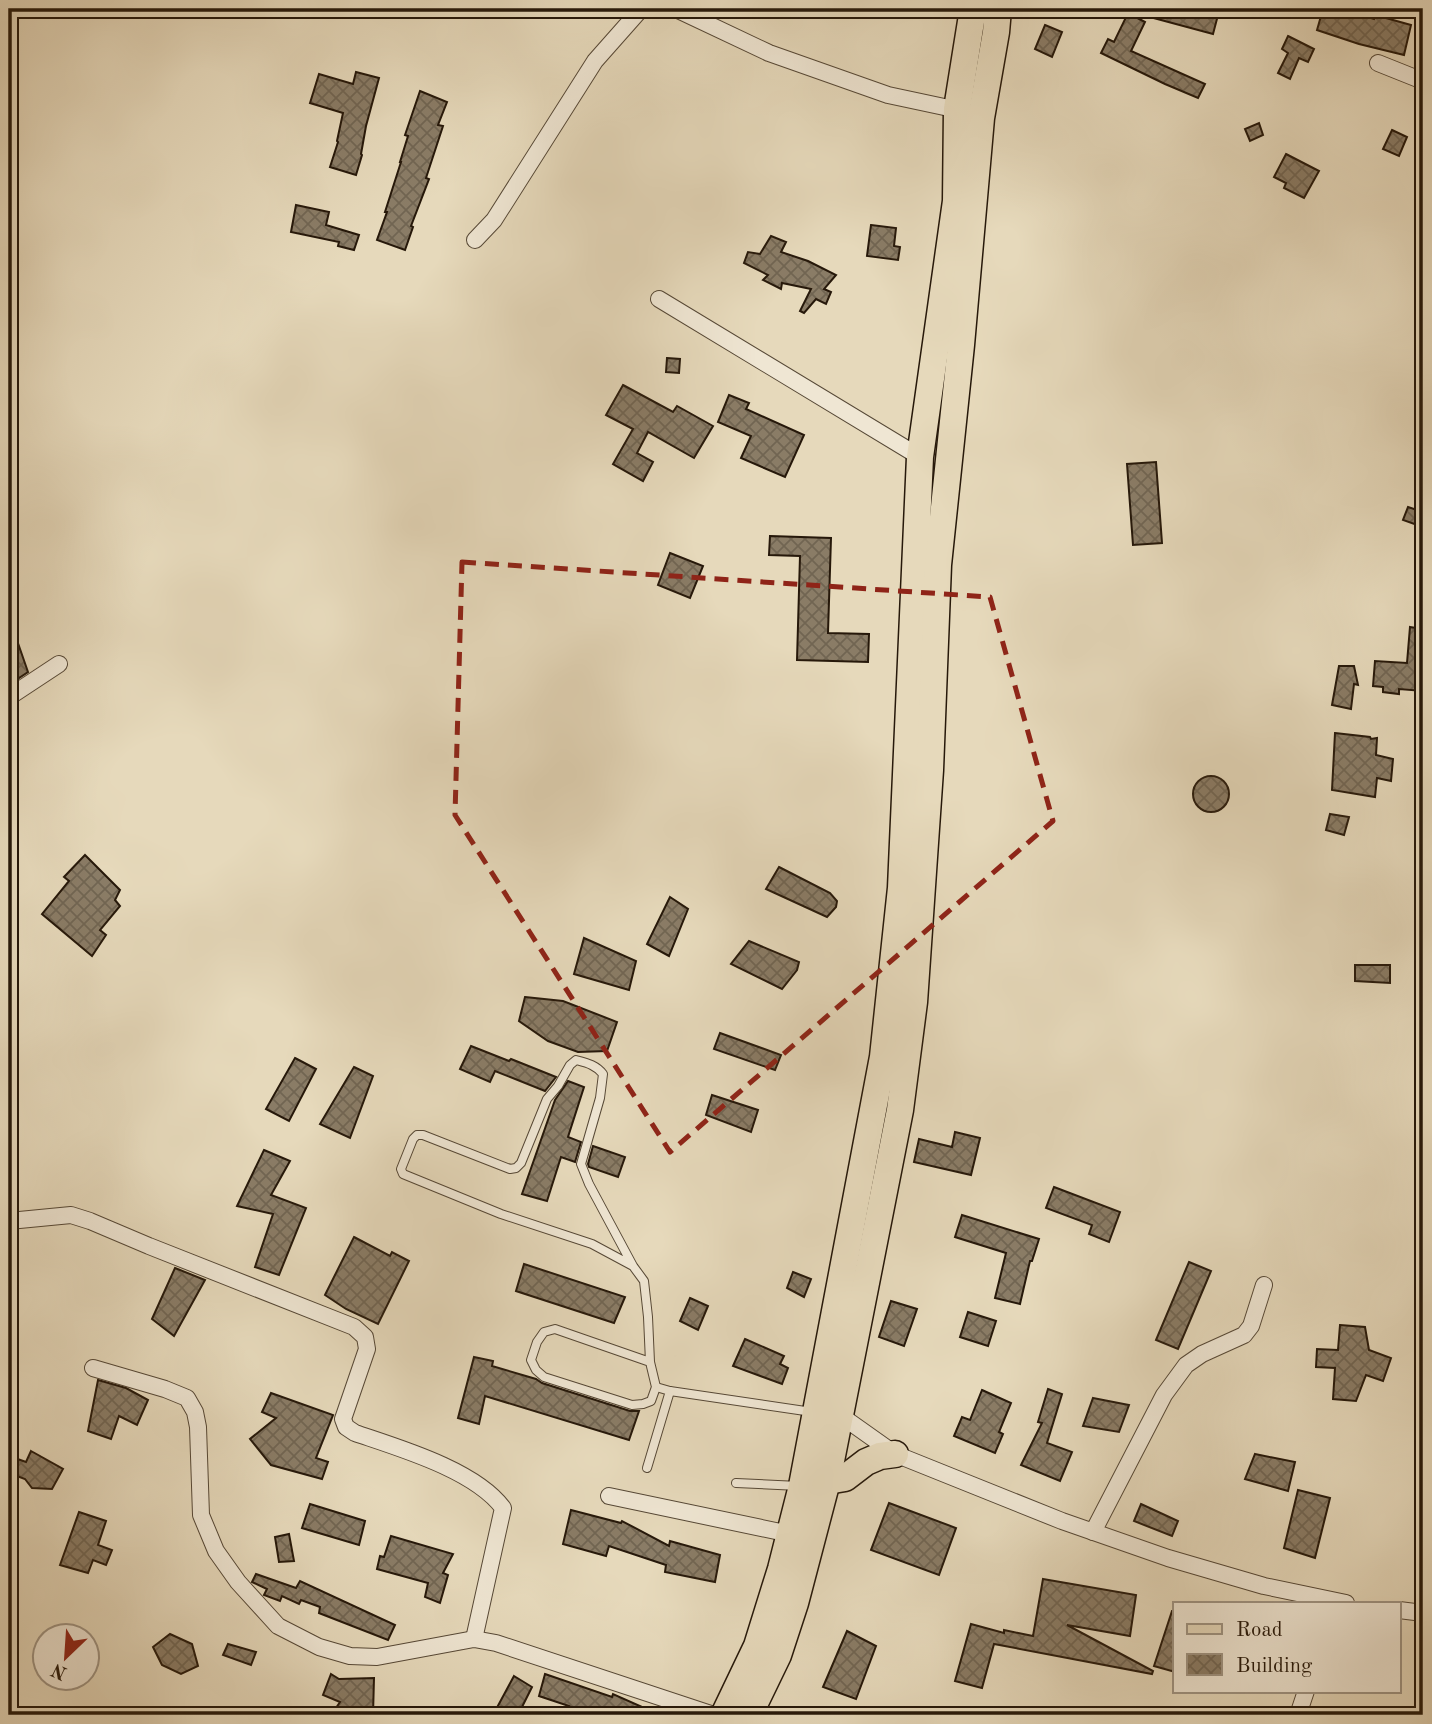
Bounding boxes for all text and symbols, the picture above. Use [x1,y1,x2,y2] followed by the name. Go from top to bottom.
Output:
[1173,1602,1400,1692] legend
[1236,1620,1283,1641] text: Road
[32,1622,102,1692] north arrow
[1236,1656,1313,1677] text: Building
[49,1658,70,1682] text: N

